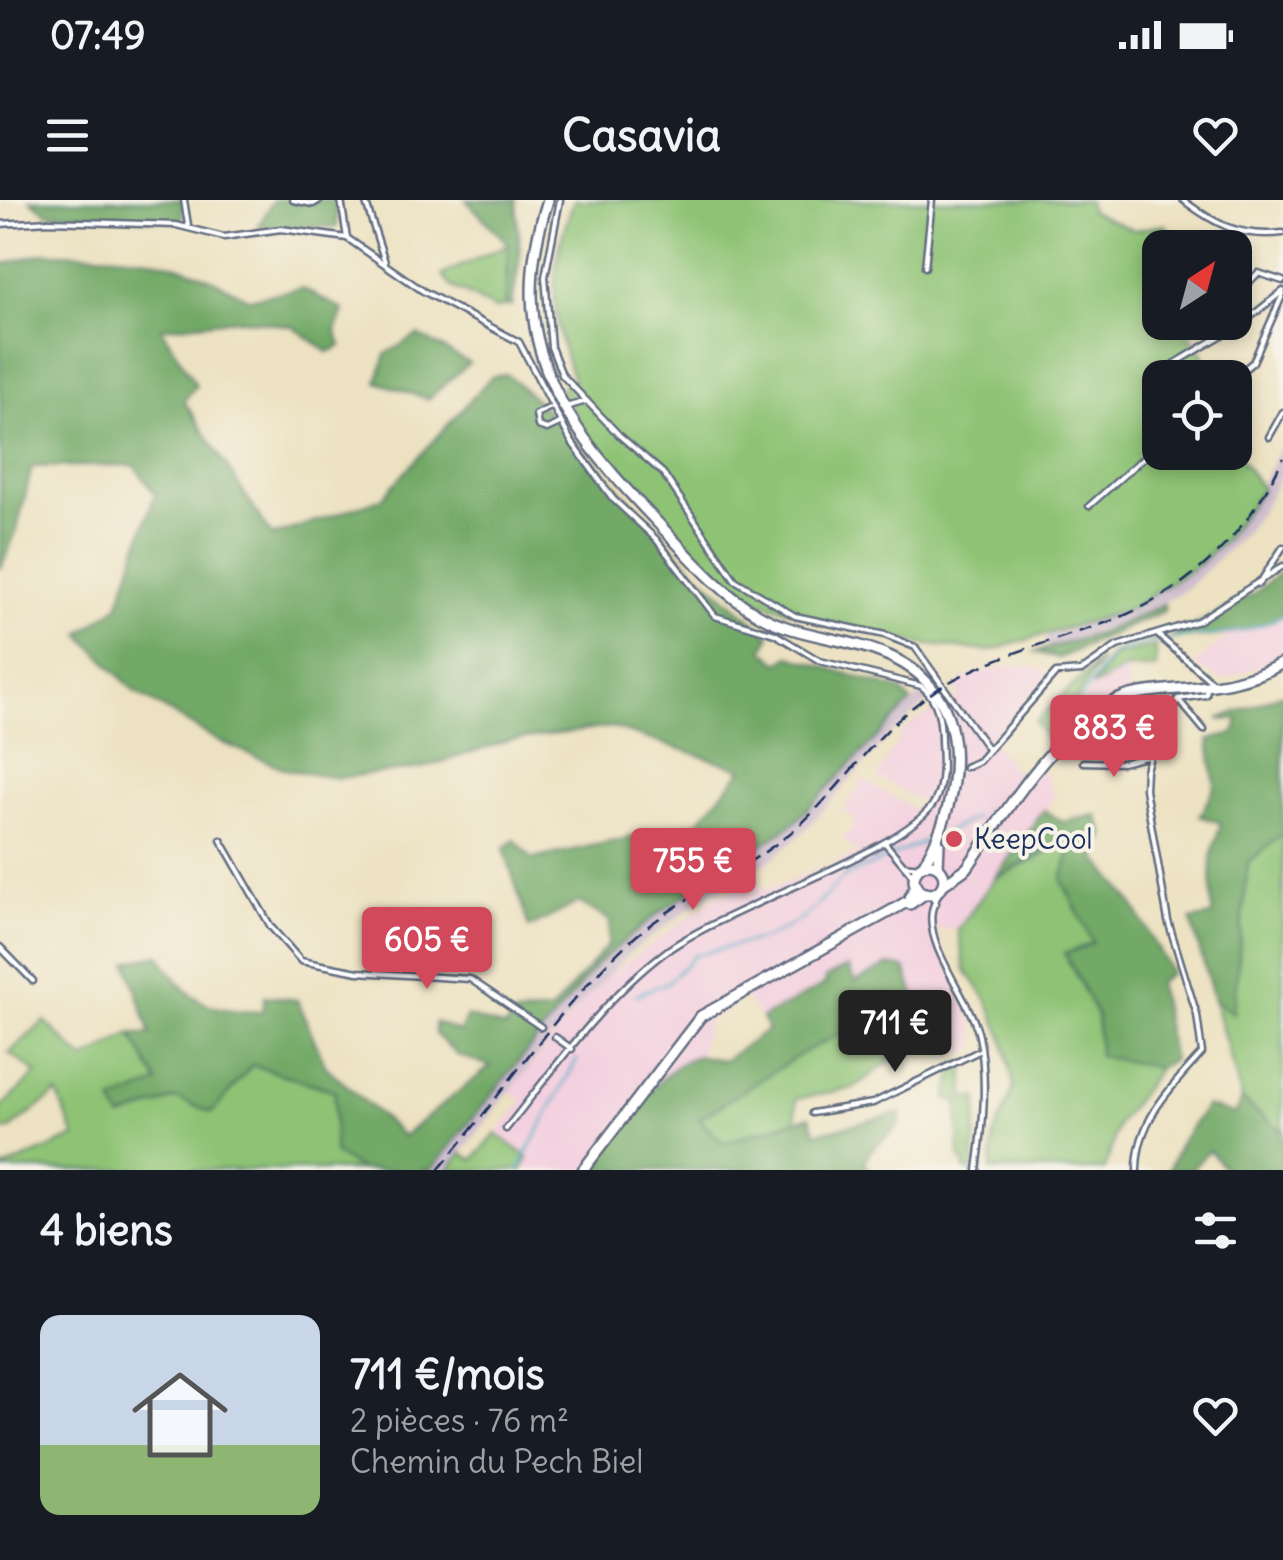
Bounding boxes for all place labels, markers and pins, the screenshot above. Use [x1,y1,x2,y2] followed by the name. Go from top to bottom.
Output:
[1044,695,1184,780] pin: 883 €
[974,821,1093,857] place label: KeepCool
[623,828,763,913] pin: 755 €
[943,828,965,850] marker: KeepCool
[357,907,497,992] pin: 605 €
[825,990,965,1075] pin: 711 €

